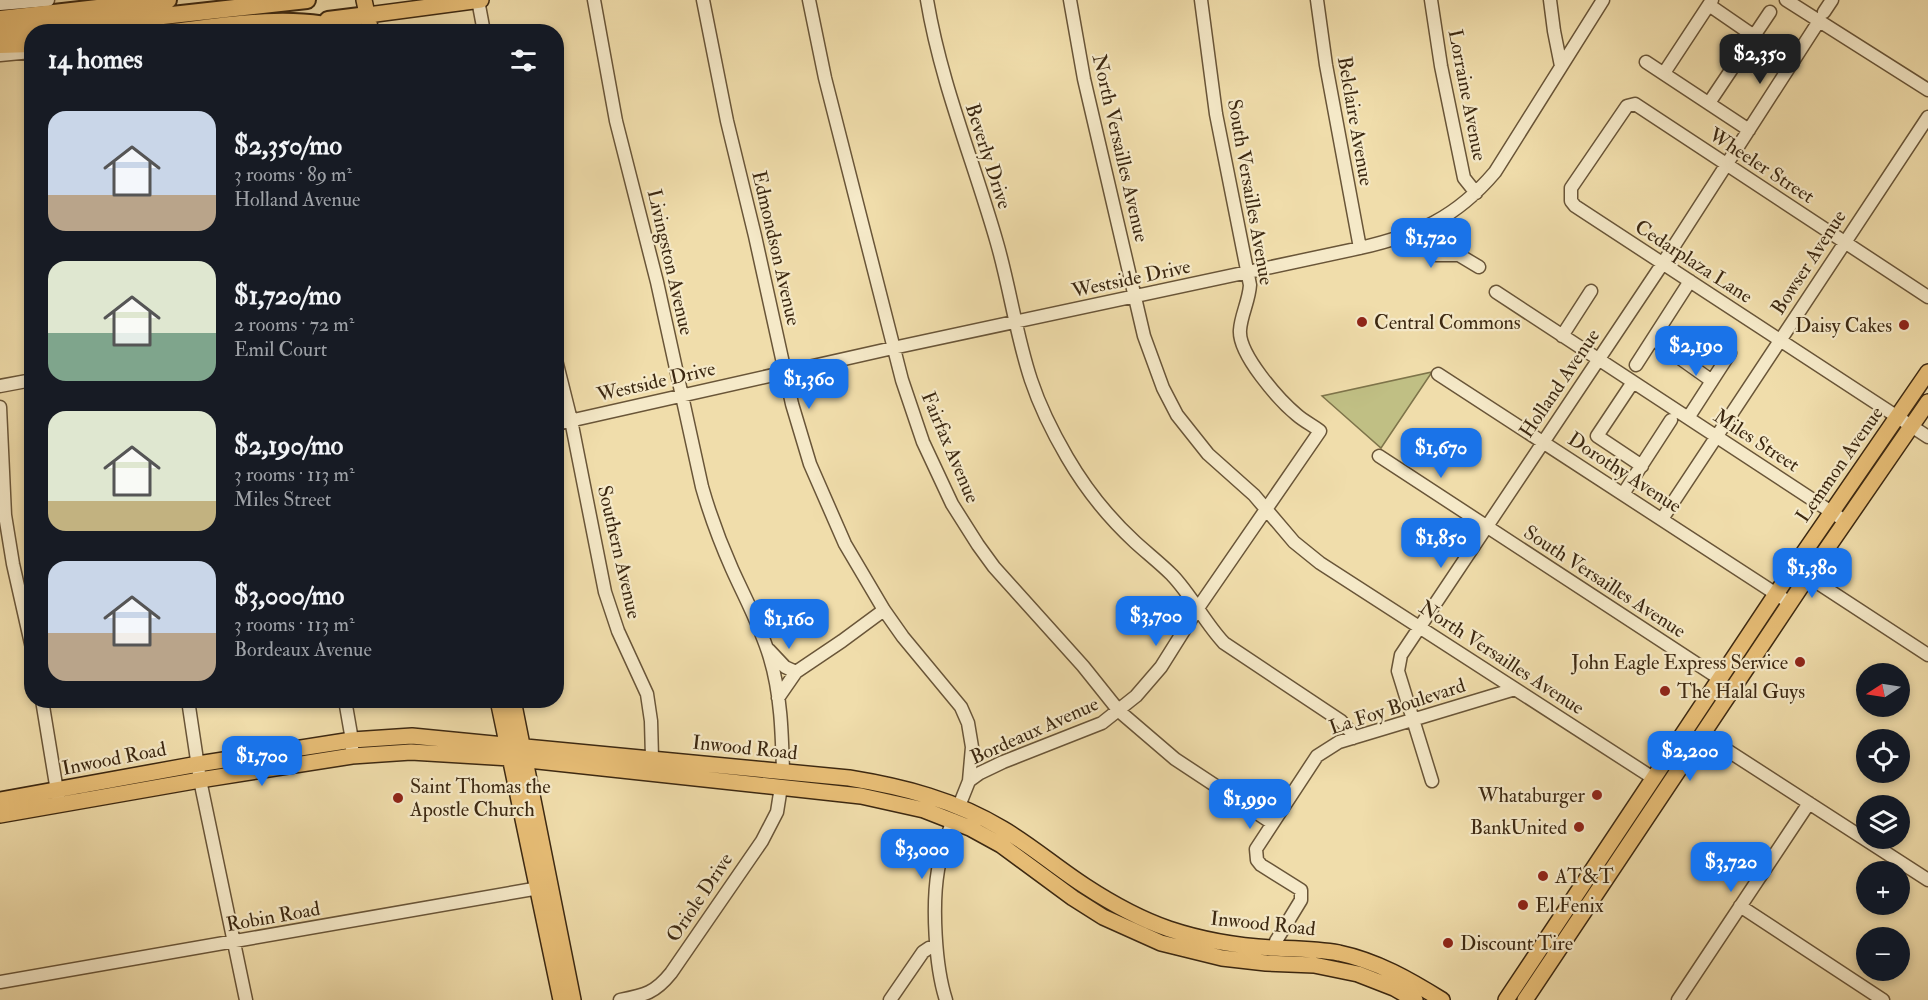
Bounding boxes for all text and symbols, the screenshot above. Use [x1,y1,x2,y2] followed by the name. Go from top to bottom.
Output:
[1443,27,1493,163] street label: Lorraine Avenue
[1711,34,1809,85] pin: $2,350
[1734,41,1786,66] text: $2,350
[48,44,143,76] text: 14 homes
[507,44,540,77] icon: filters
[1087,52,1154,244] street label: North Versailles Avenue
[1332,54,1379,188] street label: Belclaire Avenue
[1222,97,1279,287] street label: South Versailles Avenue
[960,100,1017,212] street label: Beverly Drive
[1703,121,1820,209] street label: Wheeler Street
[234,130,342,162] text: $2,350/mo
[96,135,168,207] icon: home
[234,162,352,187] text: 3 rooms · 89 m²
[747,168,807,328] street label: Edmondson Avenue
[234,187,360,212] text: Holland Avenue
[642,187,699,338] street label: Livingston Avenue
[1765,205,1852,319] street label: Bowser Avenue
[1630,214,1757,310] street label: Cedarplaza Lane
[1382,218,1480,269] pin: $1,720
[1405,225,1457,250] text: $1,720
[1069,254,1193,303] street label: Westside Drive
[234,280,341,312] text: $1,720/mo
[96,285,168,357] icon: home
[1374,310,1521,335] place label: Central Commons
[234,312,354,337] text: 2 rooms · 72 m²
[1795,313,1892,338] place label: Daisy Cakes
[1355,315,1369,329] marker: Central Commons
[1897,318,1911,332] marker: Daisy Cakes
[1514,324,1605,443] street label: Holland Avenue
[1647,326,1745,377] pin: $2,190
[1669,333,1723,358] text: $2,190
[234,337,327,362] text: Emil Court
[594,356,718,407] street label: Westside Drive
[760,359,858,410] pin: $1,360
[783,366,835,391] text: $1,360
[916,388,985,507] street label: Fairfax Avenue
[1790,401,1889,527] street label: Lemmon Avenue
[1709,403,1805,478] street label: Miles Street
[1563,426,1686,518] street label: Dorothy Avenue
[1392,428,1490,479] pin: $1,670
[234,430,343,462] text: $2,190/mo
[96,435,168,507] icon: home
[1415,435,1467,460] text: $1,670
[234,462,355,487] text: 3 rooms · 113 m²
[592,483,647,621] street label: Southern Avenue
[234,487,331,512] text: Miles Street
[1392,518,1490,569] pin: $1,850
[1519,520,1691,643] street label: South Versailles Avenue
[1415,525,1467,550] text: $1,850
[1763,548,1861,599] pin: $1,380
[1787,555,1837,580] text: $1,380
[234,580,344,612] text: $3,000/mo
[96,585,168,657] icon: home
[1414,595,1589,720] street label: North Versailles Avenue
[1107,596,1205,647] pin: $3,700
[740,599,838,650] pin: $1,160
[1130,603,1182,628] text: $3,700
[764,606,814,631] text: $1,160
[234,612,355,637] text: 3 rooms · 113 m²
[234,637,372,662] text: Bordeaux Avenue
[1570,650,1788,676] place label: John Eagle Express Service
[1793,655,1807,669] marker: John Eagle Express Service
[1856,663,1910,717] north arrow
[1856,663,1910,981] map controls
[1326,673,1469,740] street label: La Foy Boulevard
[1677,679,1805,704] place label: The Halal Guys
[1658,684,1672,698] marker: The Halal Guys
[966,691,1102,770] street label: Bordeaux Avenue
[1856,729,1910,783] button: locate
[691,730,799,765] street label: Inwood Road
[1641,731,1739,782] pin: $2,200
[60,736,168,781] street label: Inwood Road
[213,736,311,787] pin: $1,700
[1662,738,1718,763] text: $2,200
[236,743,288,768] text: $1,700
[409,774,551,823] place label: Saint Thomas the Apostle Church
[1201,779,1299,830] pin: $1,990
[1477,783,1586,808] place label: Whataburger
[1223,786,1277,811] text: $1,990
[1590,788,1604,802] marker: Whataburger
[391,791,405,805] marker: Saint Thomas the Apostle Church
[1856,795,1910,849] button: layers
[1470,815,1567,840] place label: BankUnited
[1572,820,1586,834] marker: BankUnited
[873,829,971,880] pin: $3,000
[895,836,949,861] text: $3,000
[1682,842,1780,893] pin: $3,720
[661,848,738,947] street label: Oriole Drive
[1705,849,1757,874] text: $3,720
[1856,861,1910,915] button: +
[1554,864,1614,889] place label: AT&T
[1536,869,1550,883] marker: AT&T
[1535,893,1604,918] place label: El Fenix
[224,896,322,937] street label: Robin Road
[1516,898,1530,912] marker: El Fenix
[1209,906,1317,941] street label: Inwood Road
[1856,927,1910,981] button: −
[1460,931,1573,956] place label: Discount Tire
[1441,936,1455,950] marker: Discount Tire

